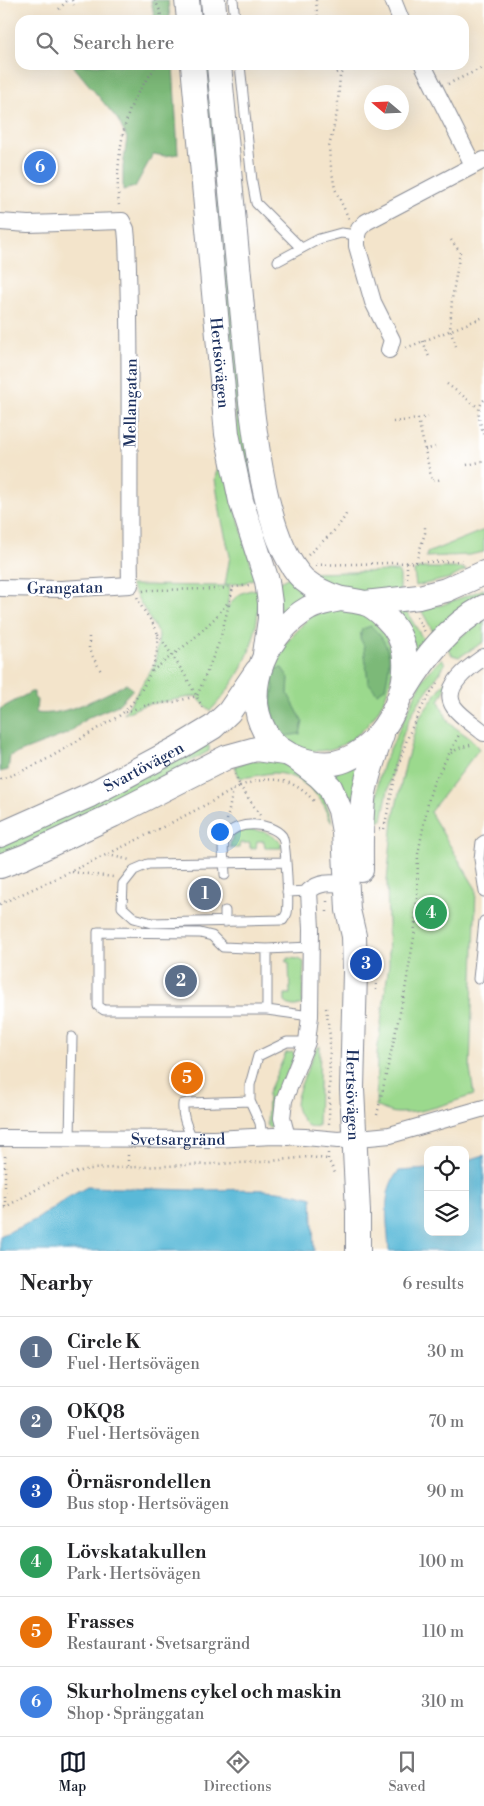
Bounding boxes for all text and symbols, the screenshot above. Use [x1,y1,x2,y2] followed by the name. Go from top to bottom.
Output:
[15,15,469,70] search box
[33,29,61,57] icon: search
[73,31,174,55] text: Search here
[364,85,409,130] north arrow
[24,148,56,186] pin: 6
[205,316,234,410] street label: Hertsövägen
[120,358,142,448] street label: Mellangatan
[27,577,104,599] street label: Grangatan
[100,738,188,797] street label: Svartövägen
[207,819,233,845] your location
[189,875,221,913] pin: 1
[415,894,447,932] pin: 4
[350,945,382,983] pin: 3
[165,962,197,1000] pin: 2
[341,1049,364,1141] street label: Hertsövägen
[171,1059,203,1097] pin: 5
[131,1129,226,1150] street label: Svetsargränd
[424,1146,469,1236] map controls
[424,1146,469,1191] button: locate
[424,1191,469,1236] button: layers
[20,1271,93,1297] text: Nearby
[403,1274,464,1294] text: 6 results
[67,1330,141,1354] text: Circle K
[32,1342,40,1362] text: 1
[427,1342,464,1362] text: 30 m
[67,1354,200,1374] text: Fuel · Hertsövägen
[67,1400,125,1424] text: OKQ8
[31,1412,41,1432] text: 2
[428,1412,464,1432] text: 70 m
[67,1424,200,1444] text: Fuel · Hertsövägen
[67,1470,211,1494] text: Örnäsrondellen
[31,1482,41,1502] text: 3
[426,1482,464,1502] text: 90 m
[67,1494,229,1514] text: Bus stop · Hertsövägen
[67,1540,207,1564] text: Lövskatakullen
[31,1552,41,1572] text: 4
[419,1552,464,1572] text: 100 m
[67,1564,201,1584] text: Park · Hertsövägen
[67,1610,134,1634] text: Frasses
[31,1622,41,1642] text: 5
[422,1622,464,1642] text: 110 m
[67,1634,250,1654] text: Restaurant · Svetsargränd
[67,1680,342,1704] text: Skurholmens cykel och maskin
[31,1692,41,1712] text: 6
[421,1692,464,1712] text: 310 m
[67,1704,204,1724] text: Shop · Spränggatan
[59,1748,87,1796] tab: Map
[204,1748,271,1796] tab: Directions
[389,1748,425,1796] tab: Saved

